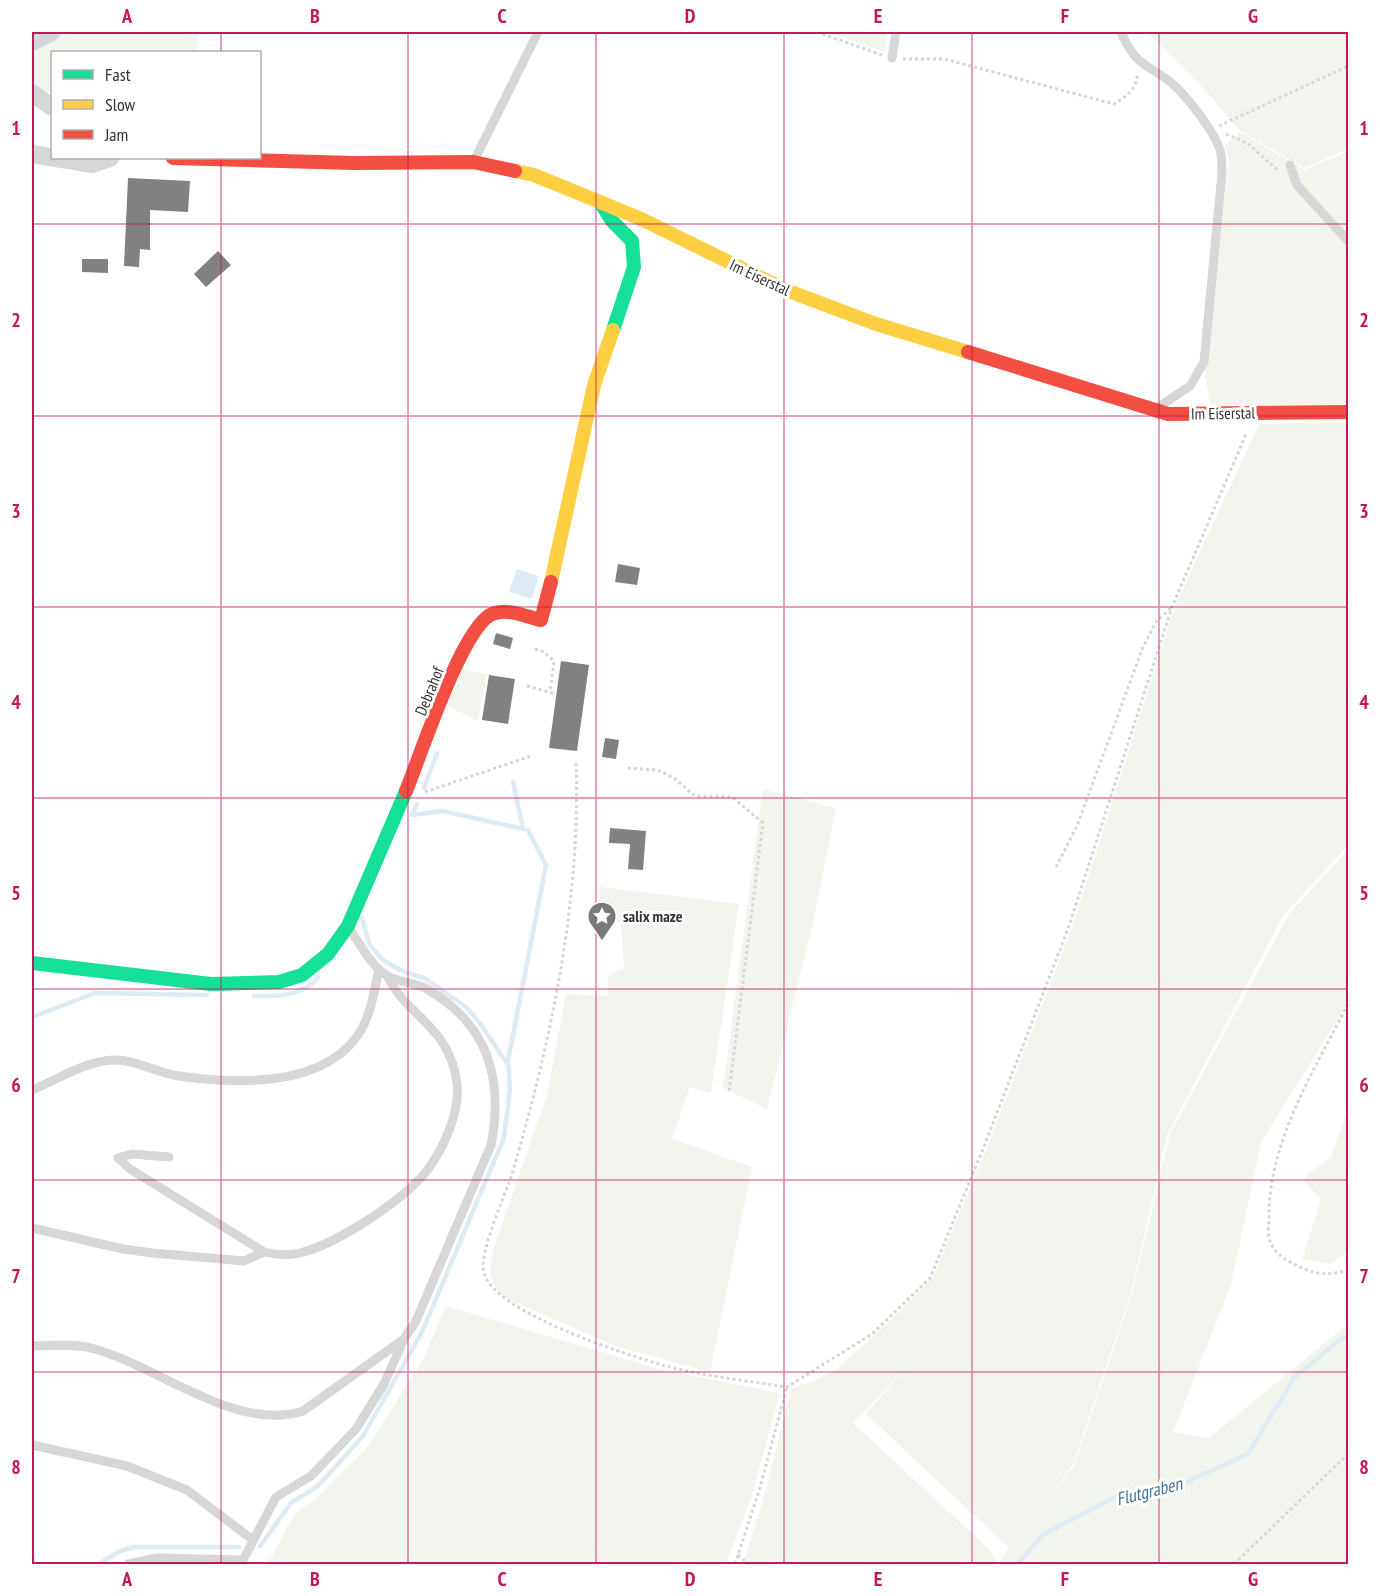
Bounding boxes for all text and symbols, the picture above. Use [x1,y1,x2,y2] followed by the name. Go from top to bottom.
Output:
[121,3,133,29] text: A
[310,3,320,29] text: B
[497,3,507,29] text: C
[685,3,696,29] text: D
[874,3,882,29] text: E
[1061,3,1069,29] text: F
[1248,3,1258,29] text: G
[51,51,261,159] legend
[105,63,131,86] text: Fast
[105,93,136,116] text: Slow
[11,115,21,141] text: 1
[1359,115,1369,141] text: 1
[104,123,128,146] text: Jam
[727,254,794,300] street label: Im Eiserstal
[11,307,21,333] text: 2
[1359,307,1369,333] text: 2
[1191,402,1256,424] street label: Im Eiserstal
[11,498,21,524] text: 3
[1359,498,1369,524] text: 3
[410,663,448,718] street label: Debrahof
[11,689,21,715] text: 4
[1359,689,1369,715] text: 4
[11,880,21,906] text: 5
[1359,880,1369,906] text: 5
[586,900,618,942] place icon: salix maze
[623,906,683,926] place label: salix maze
[11,1072,21,1098] text: 6
[1359,1072,1369,1098] text: 6
[11,1263,21,1289] text: 7
[1359,1263,1369,1289] text: 7
[11,1454,21,1480] text: 8
[1359,1454,1369,1480] text: 8
[1114,1471,1185,1510] water label: Flutgraben
[121,1566,133,1592] text: A
[310,1566,320,1592] text: B
[497,1566,507,1592] text: C
[685,1566,696,1592] text: D
[874,1566,882,1592] text: E
[1061,1566,1069,1592] text: F
[1248,1566,1258,1592] text: G

